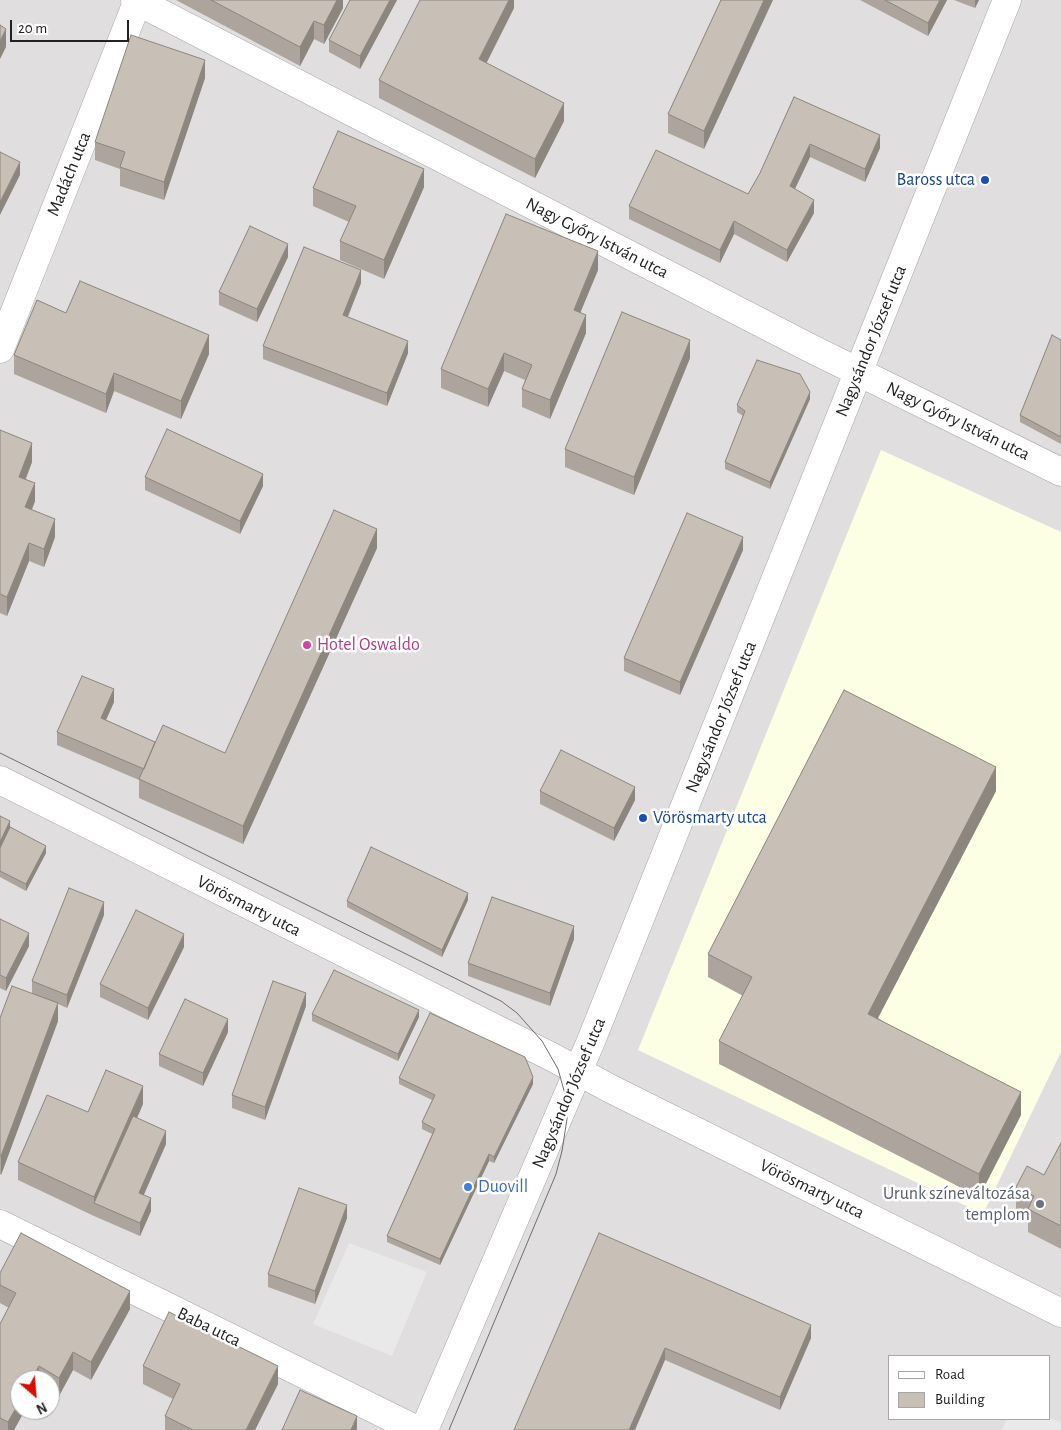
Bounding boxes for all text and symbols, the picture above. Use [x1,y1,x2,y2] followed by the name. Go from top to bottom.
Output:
[12,10,131,42] scale bar
[18,21,47,36] text: 20 m
[42,129,96,219] street label: Madách utca
[897,169,975,191] place label: Baross utca
[979,174,991,186] marker: Baross utca
[522,193,672,283] street label: Nagy Győry István utca
[831,262,911,420] street label: Nagysándor József utca
[883,377,1033,465] street label: Nagy Győry István utca
[317,634,420,656] place label: Hotel Oswaldo
[681,638,761,796] street label: Nagysándor József utca
[301,639,313,651] marker: Hotel Oswaldo
[653,807,767,829] place label: Vörösmarty utca
[637,812,649,824] marker: Vörösmarty utca
[193,871,305,941] street label: Vörösmarty utca
[527,1014,611,1172] street label: Nagysándor József utca
[756,1154,868,1224] street label: Vörösmarty utca
[478,1176,528,1198] place label: Duovill
[462,1181,474,1193] marker: Duovill
[883,1183,1030,1226] place label: Urunk színeváltozása templom
[1034,1198,1046,1210] marker: Urunk színeváltozása templom
[174,1302,244,1352] street label: Baba utca
[888,1355,1051,1420] legend
[935,1367,965,1382] text: Road
[10,1370,60,1420] north arrow
[935,1392,985,1407] text: Building
[34,1399,49,1416] text: N

